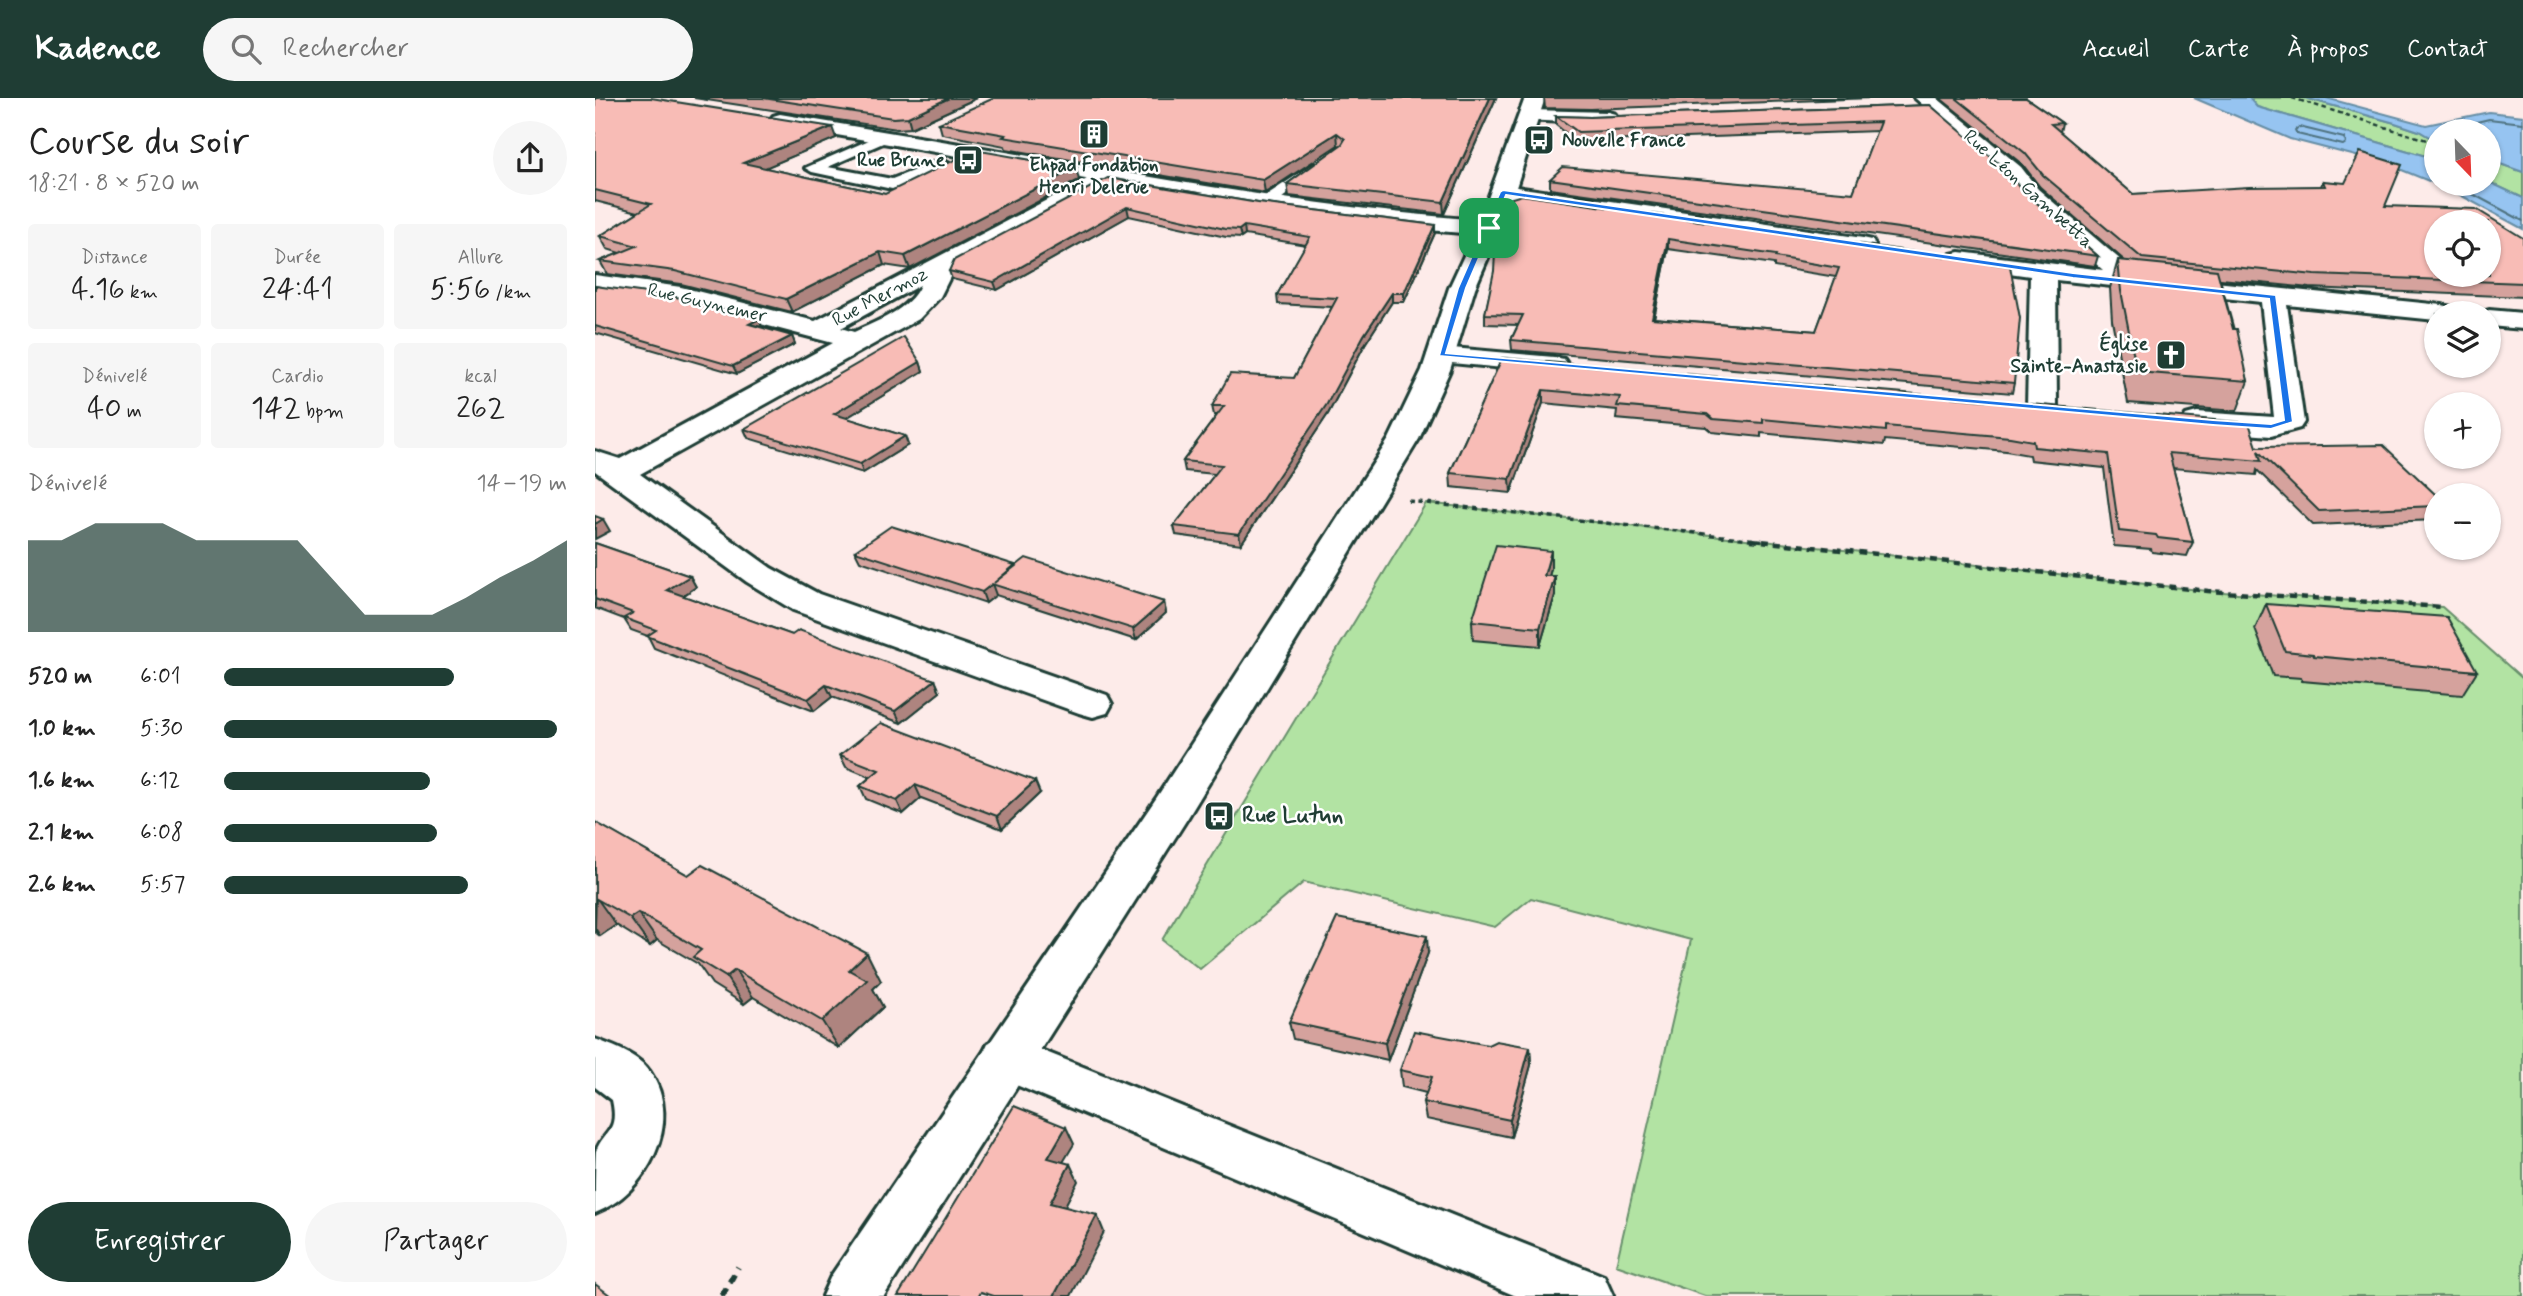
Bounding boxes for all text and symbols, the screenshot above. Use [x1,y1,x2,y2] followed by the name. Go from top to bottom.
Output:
[203,18,693,81] search box
[35,27,161,71] text: Kadence
[227,30,265,68] icon: search
[283,32,409,66] text: Rechercher
[2082,34,2150,65] text: Accueil
[2188,34,2249,65] text: Carte
[2287,34,2369,65] text: À propos
[2407,34,2488,65] text: Contact
[1077,117,1111,151] building icon: Ehpad Fondation Henri Delerue
[28,118,249,167] text: Course du soir
[2424,119,2501,196] north arrow
[2424,119,2501,560] map controls
[493,121,567,195] button: share
[1522,123,1556,157] bus stop icon: Nouvelle France
[1958,124,2098,254] street label: Rue Léon Gambetta
[1562,128,1686,153] place label: Nouvelle France
[951,143,985,177] bus stop icon: Rue Brune
[857,148,946,173] place label: Rue Brune
[1029,153,1159,200] place label: Ehpad Fondation Henri Delerue
[28,169,200,199] text: 18:21 · 8 × 520 m
[1459,198,1519,258] pin
[1470,209,1508,247] icon: arrive
[2424,210,2501,287] button: locate
[81,245,148,270] text: Distance
[274,245,321,270] text: Durée
[458,245,503,270] text: Allure
[828,261,932,333] street label: Rue Mermoz
[71,270,125,309] text: 4.16
[262,270,333,309] text: 24:41
[430,270,490,309] text: 5:56
[645,277,769,329] street label: Rue Guynemer
[125,280,158,305] text: km
[490,280,531,305] text: /km
[2424,301,2501,378] button: layers
[2010,330,2149,379] place label: Église Sainte-Anastasie
[2154,338,2188,372] church icon: Église Sainte-Anastasie
[82,364,147,389] text: Dénivelé
[271,364,324,389] text: Cardio
[465,364,496,389] text: kcal
[87,389,122,428] text: 40
[251,389,301,428] text: 142
[456,389,505,428] text: 262
[2424,392,2501,469] button: +
[122,399,142,424] text: m
[301,399,344,424] text: bpm
[28,469,107,499] text: Dénivelé
[477,469,567,499] text: 14–19 m
[2424,483,2501,560] button: −
[28,662,92,692] text: 520 m
[140,662,181,692] text: 6:01
[28,714,96,744] text: 1.0 km
[140,714,184,744] text: 5:30
[28,766,95,796] text: 1.6 km
[140,766,180,796] text: 6:12
[1202,799,1236,833] bus stop icon: Rue Lutun
[1242,801,1343,831] place label: Rue Lutun
[28,818,94,848] text: 2.1 km
[140,818,183,848] text: 6:08
[28,870,96,900] text: 2.6 km
[140,870,185,900] text: 5:57
[28,1202,291,1282] button: Enregistrer
[305,1202,567,1282] button: Partager

